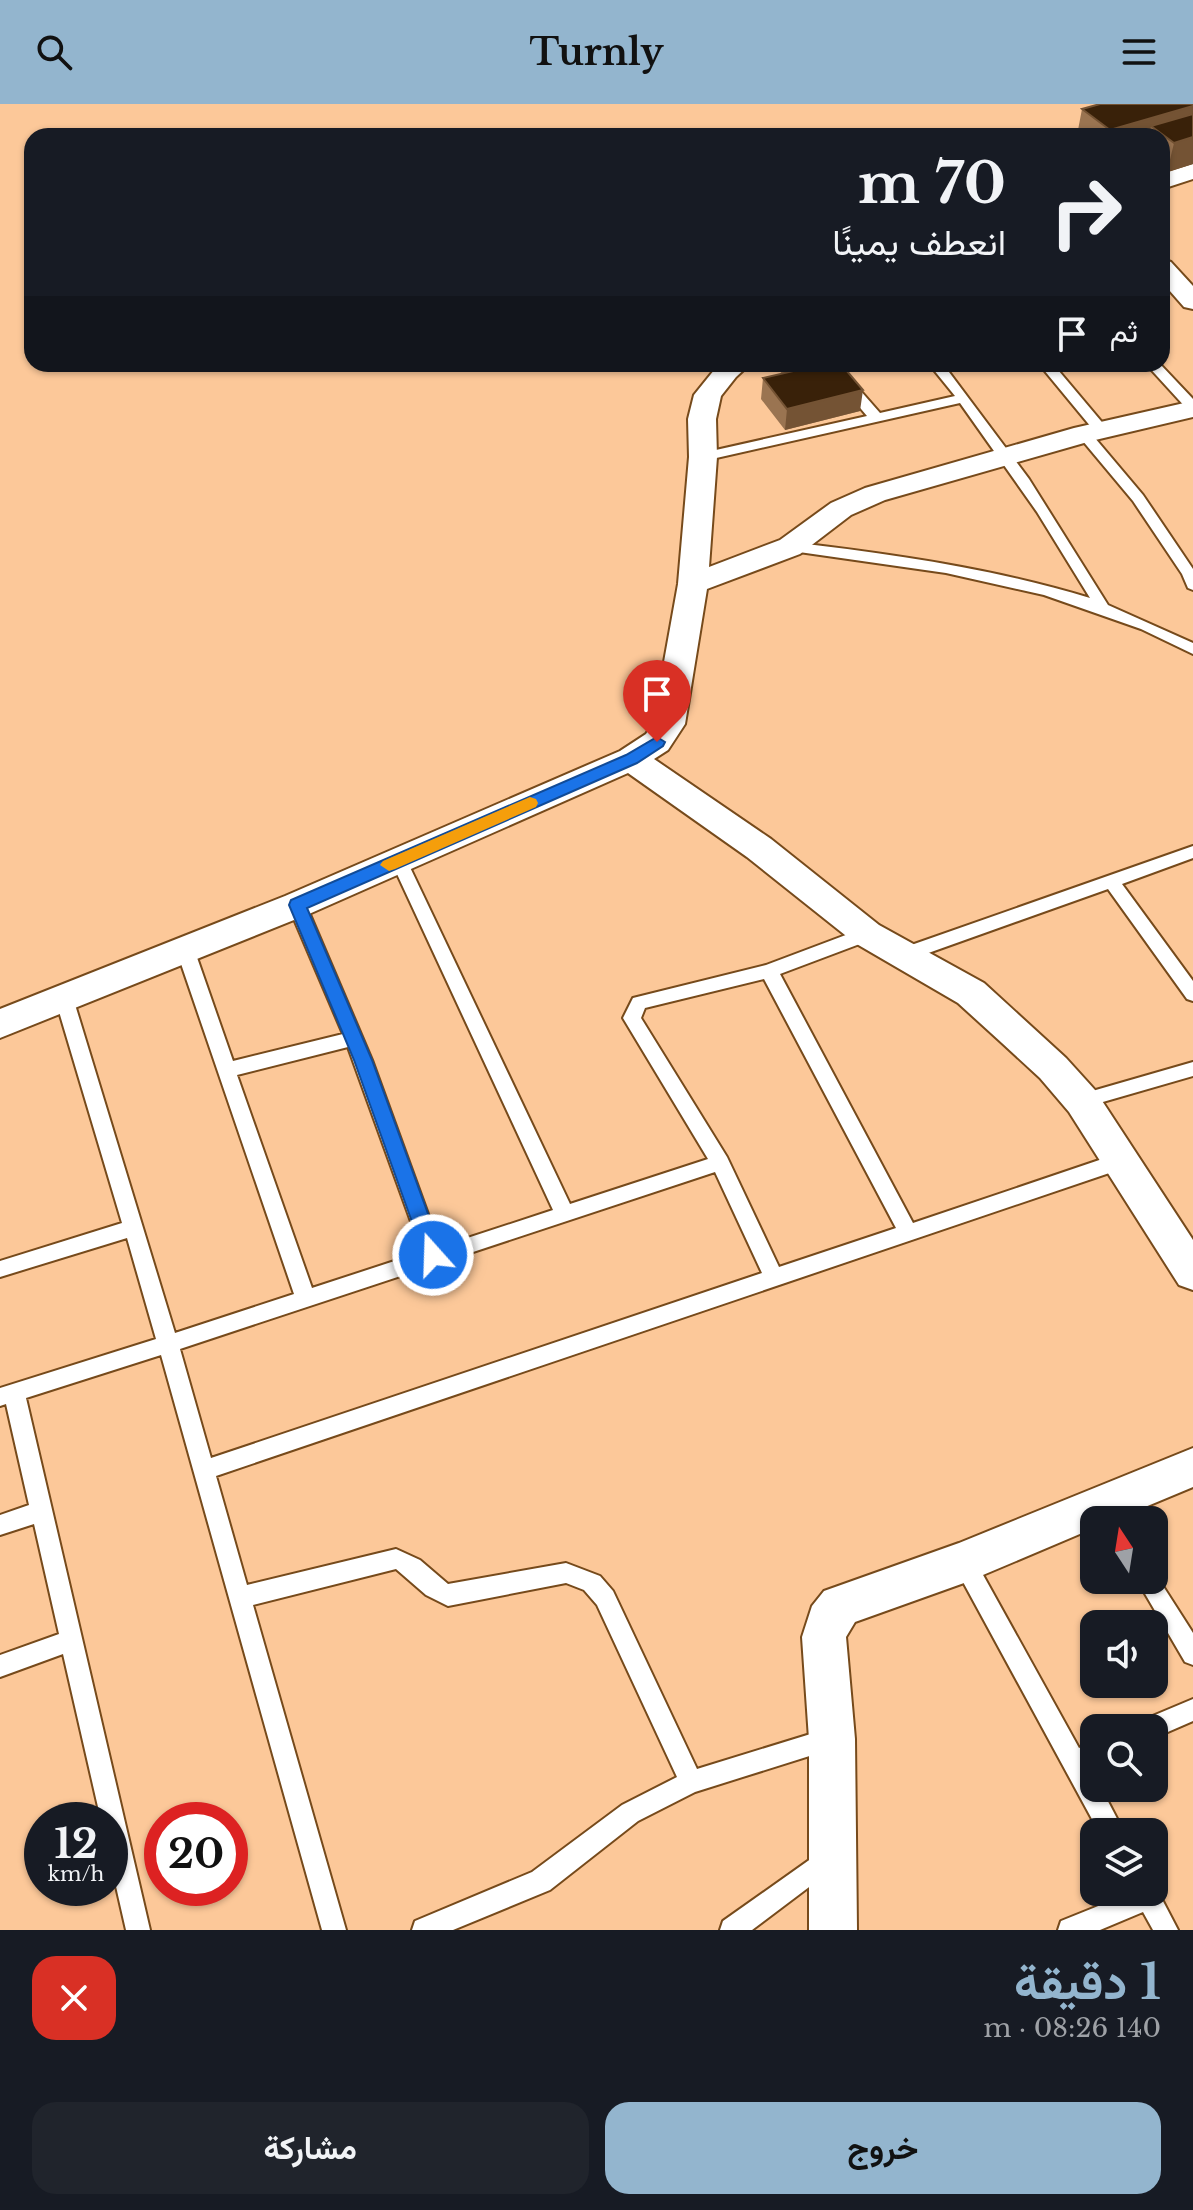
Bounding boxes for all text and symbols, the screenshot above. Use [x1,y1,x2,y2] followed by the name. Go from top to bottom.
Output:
[32,30,76,74] icon: search
[530,30,663,75] text: Turnly
[1117,30,1161,74] icon: menu
[858,149,1006,218] text: 70 m
[1034,160,1138,264] icon: right
[832,220,1006,265] text: انعطف يمينًا
[1050,312,1094,356] icon: arrive
[1110,313,1138,350] text: ثم
[623,660,691,742] pin
[635,672,679,716] icon: arrive
[391,1213,475,1297] position arrow
[1080,1506,1168,1594] north arrow
[1080,1506,1168,1906] map controls
[1080,1610,1168,1698] button: sound
[1080,1714,1168,1802] button: search
[144,1802,248,1906] speed limit sign: 20
[1080,1818,1168,1906] button: layers
[54,1819,98,1869] text: 12
[48,1862,104,1886] text: km/h
[1014,1952,1161,2012] text: 1 دقيقة
[32,1956,116,2040] button: close
[983,2012,1161,2044] text: 140 m · 08:26
[32,2102,589,2194] button: مشاركة
[605,2102,1161,2194] button: خروج

